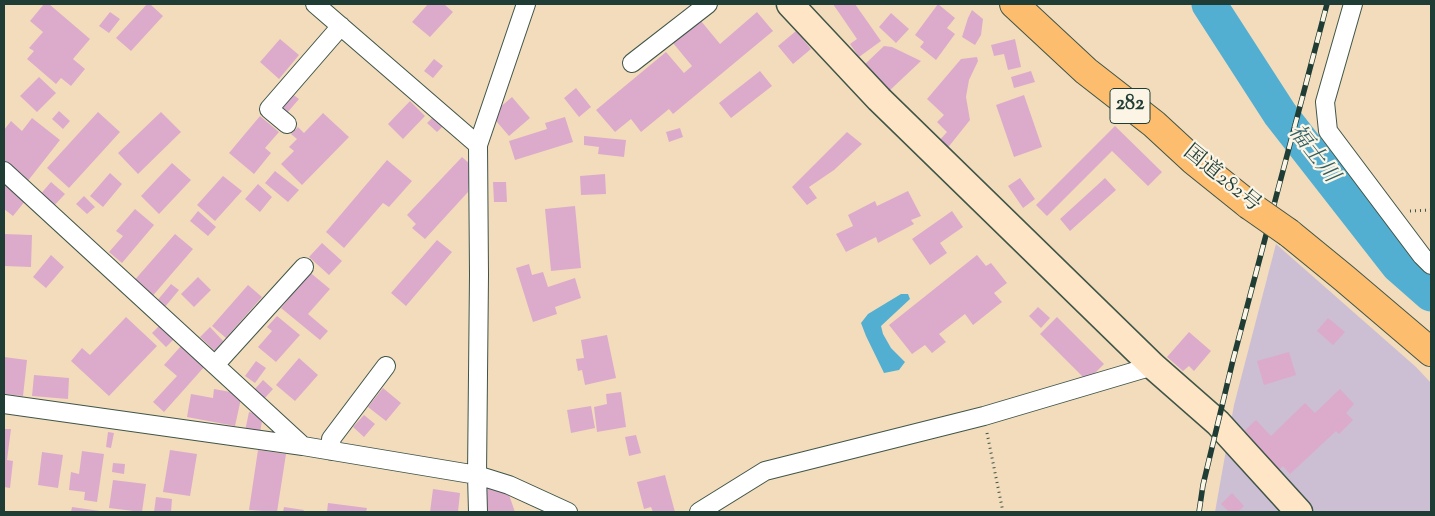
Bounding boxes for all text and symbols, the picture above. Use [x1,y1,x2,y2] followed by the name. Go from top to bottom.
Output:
[1110,88,1150,124] road number: 282
[1281,121,1343,189] water label: 福士川
[1177,141,1265,219] street label: 国道282号

